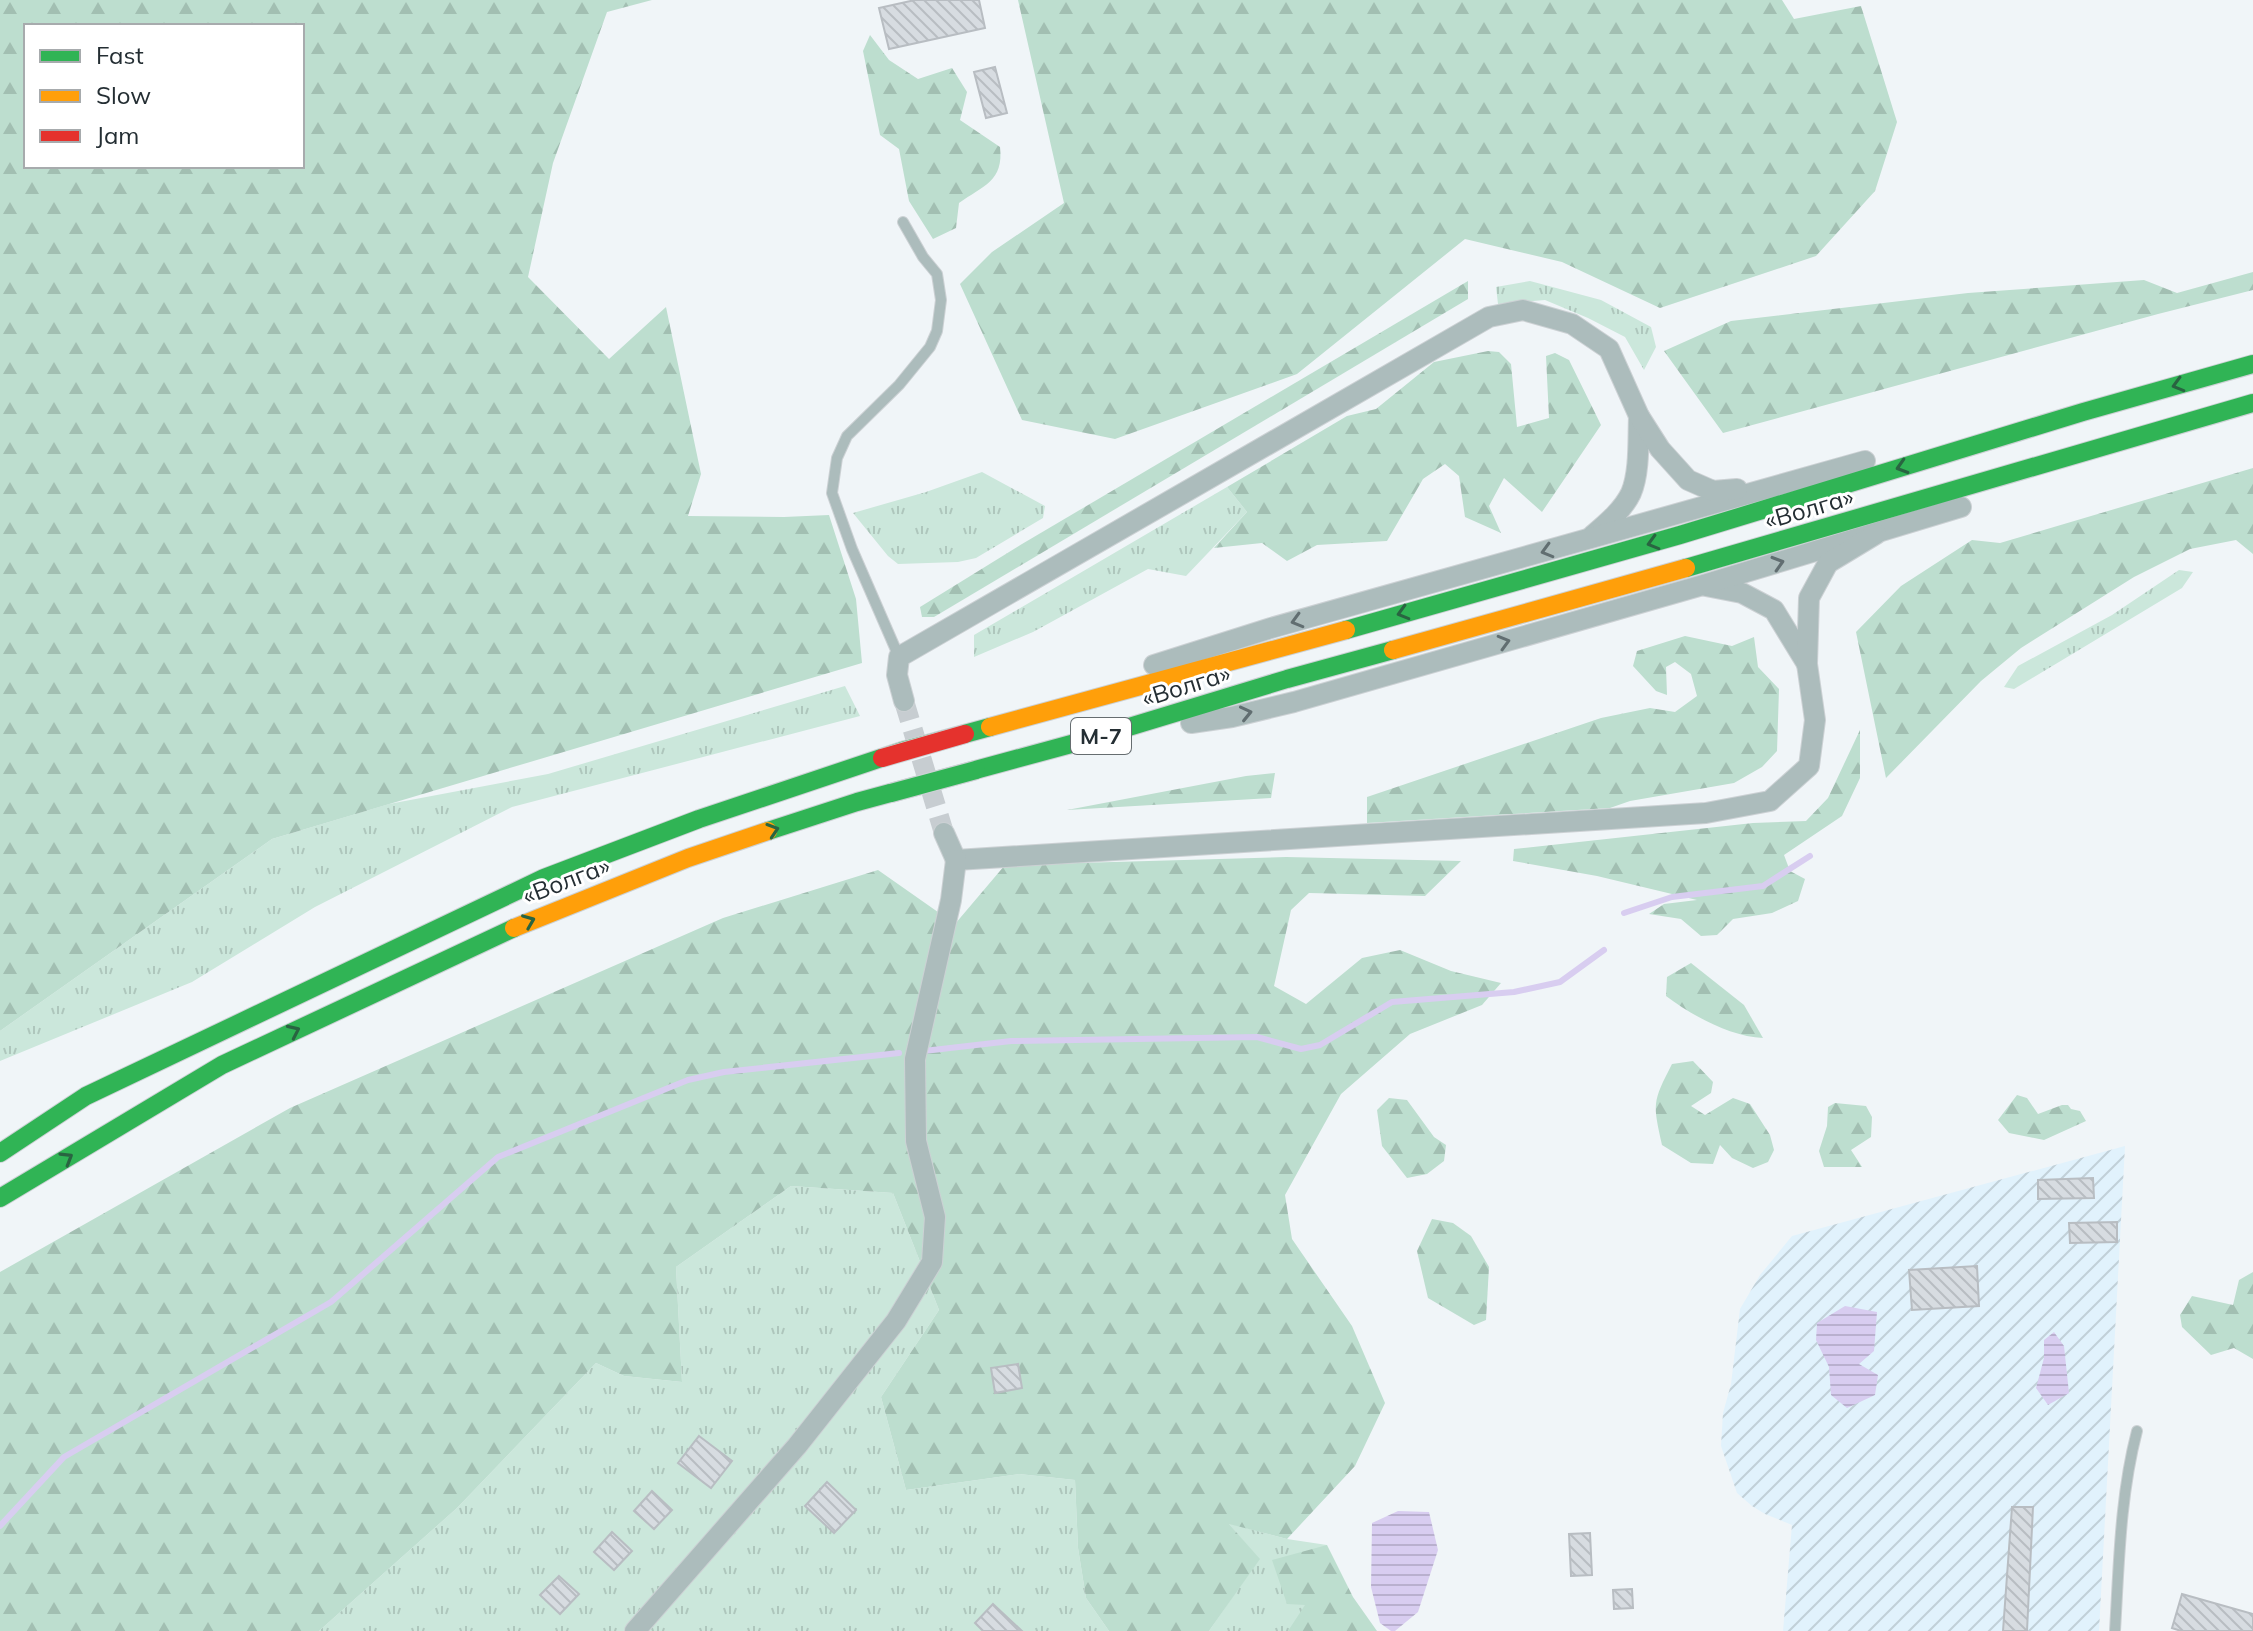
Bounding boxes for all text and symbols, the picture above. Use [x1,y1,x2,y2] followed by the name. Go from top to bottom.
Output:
[24,24,304,168] legend
[96,40,144,70] text: Fast
[96,80,151,110] text: Slow
[96,120,139,150] text: Jam
[2171,376,2185,392] one-way arrow
[1896,458,1909,474] one-way arrow
[1761,481,1857,535] street label: «Волга»
[1647,534,1661,550] one-way arrow
[1541,542,1555,558] one-way arrow
[1770,556,1784,572] one-way arrow
[1396,604,1410,621] one-way arrow
[1291,612,1305,628] one-way arrow
[1496,635,1510,651] one-way arrow
[1138,657,1234,713] street label: «Волга»
[1239,705,1252,722] one-way arrow
[1071,718,1131,754] road number: М-7
[765,824,779,840] one-way arrow
[518,850,614,910] street label: «Волга»
[521,914,535,931] one-way arrow
[286,1025,300,1041] one-way arrow
[58,1152,73,1168] one-way arrow

